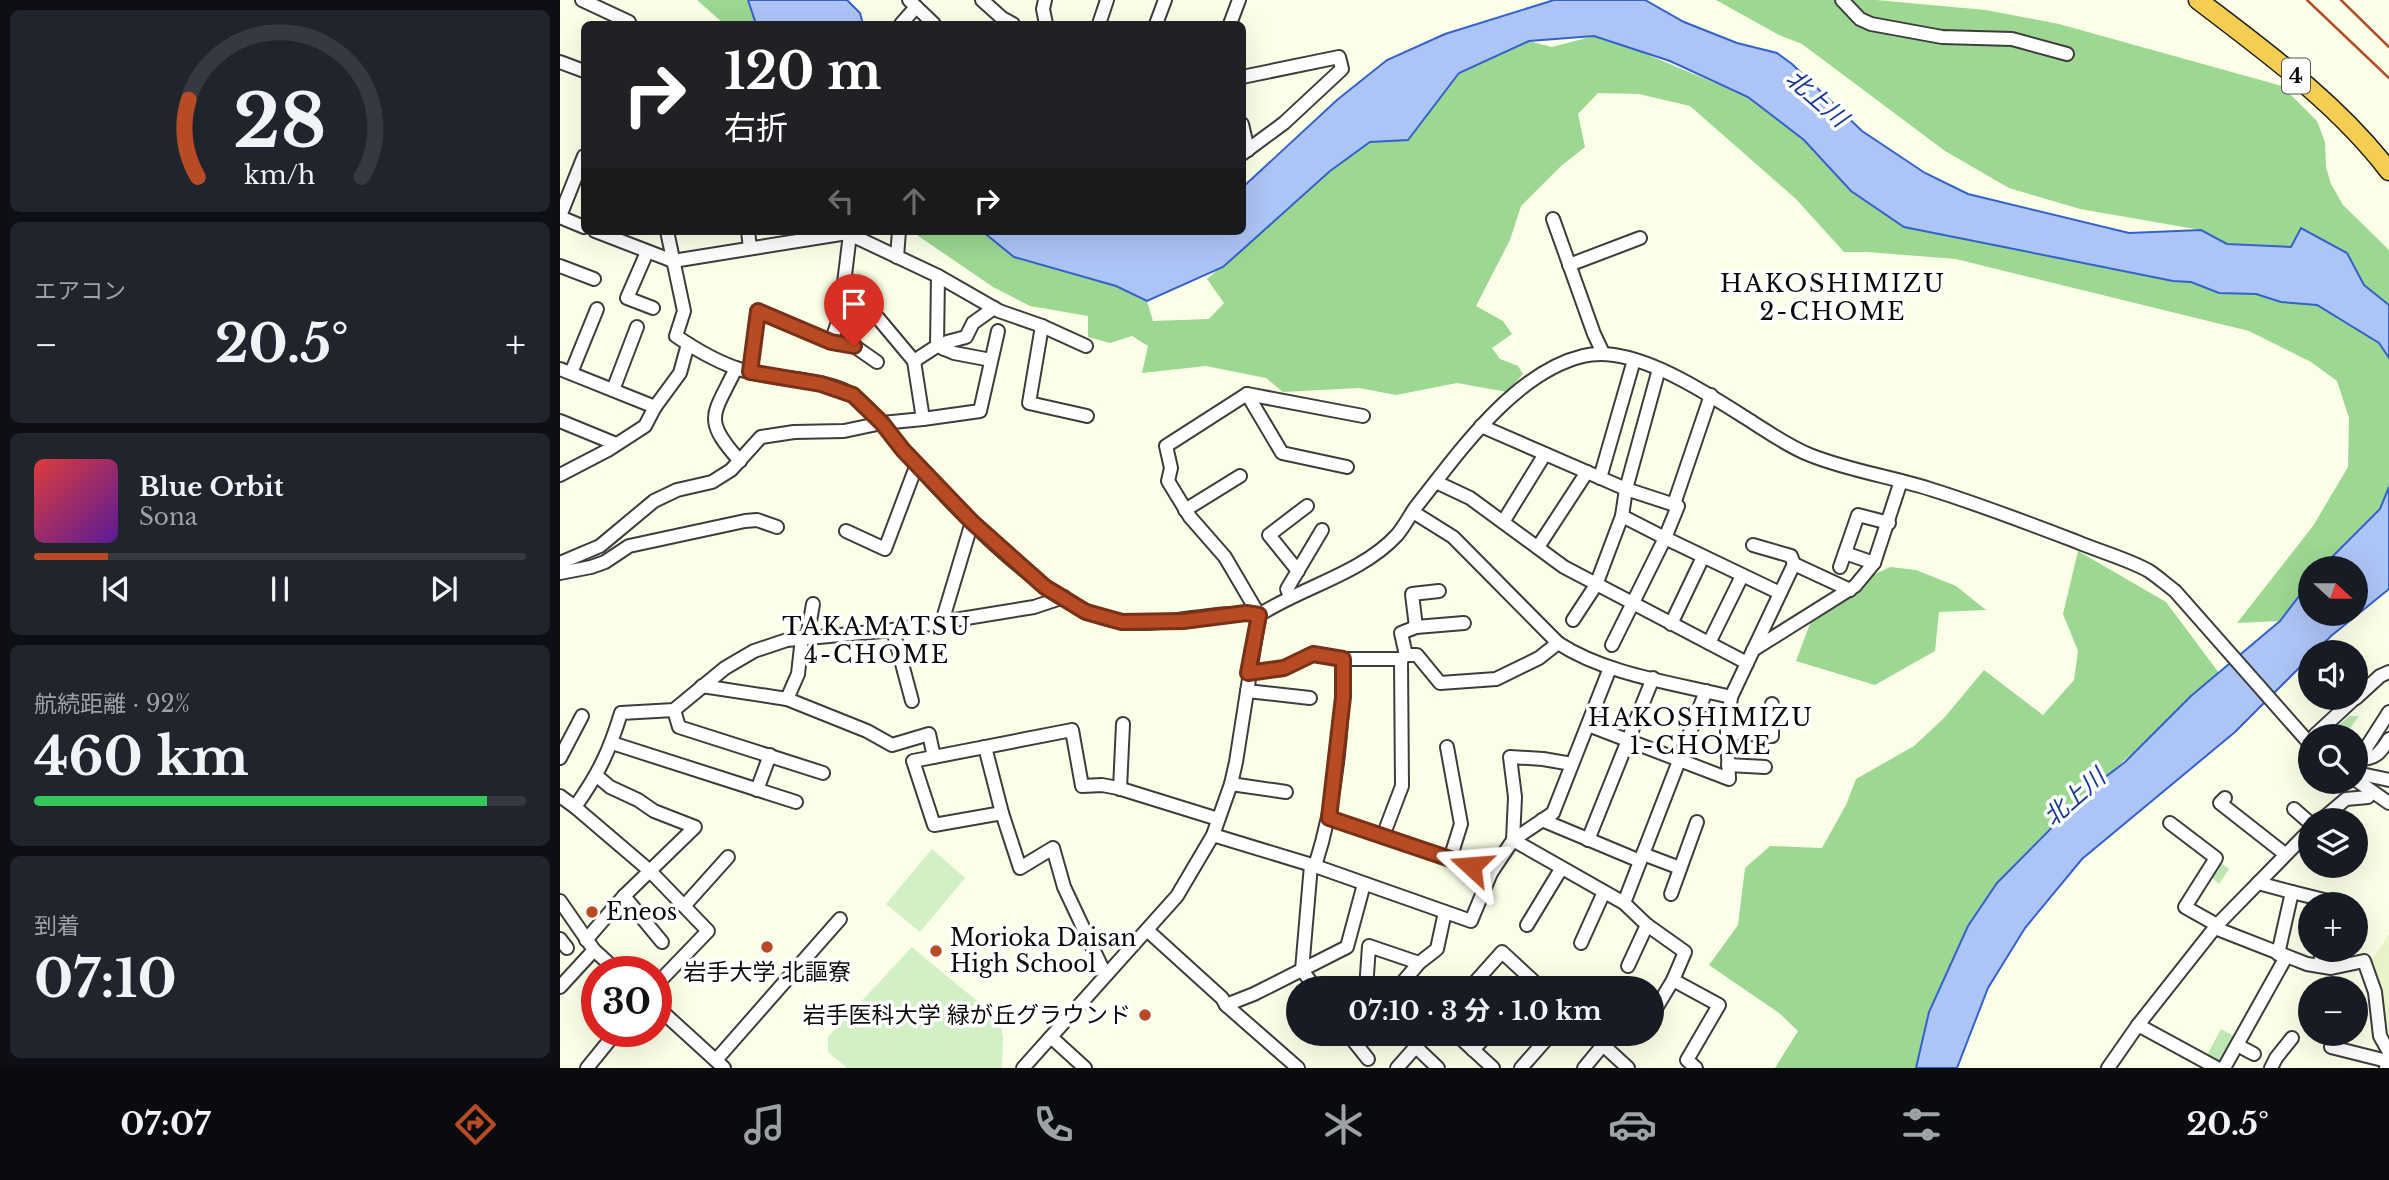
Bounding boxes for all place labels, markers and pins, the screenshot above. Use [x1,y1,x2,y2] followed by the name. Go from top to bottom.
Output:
[824,274,884,346] pin
[606,898,677,926] place label: Eneos
[584,904,600,920] marker: Eneos
[950,924,1137,978] place label: Morioka Daisan High School
[759,939,775,955] marker: 岩手大学 北謳寮
[928,943,944,959] marker: Morioka Daisan High School
[683,958,851,986] place label: 岩手大学 北謳寮
[802,1001,1131,1029] place label: 岩手医科大学 緑が丘グラウンド
[1137,1007,1153,1023] marker: 岩手医科大学 緑が丘グラウンド

